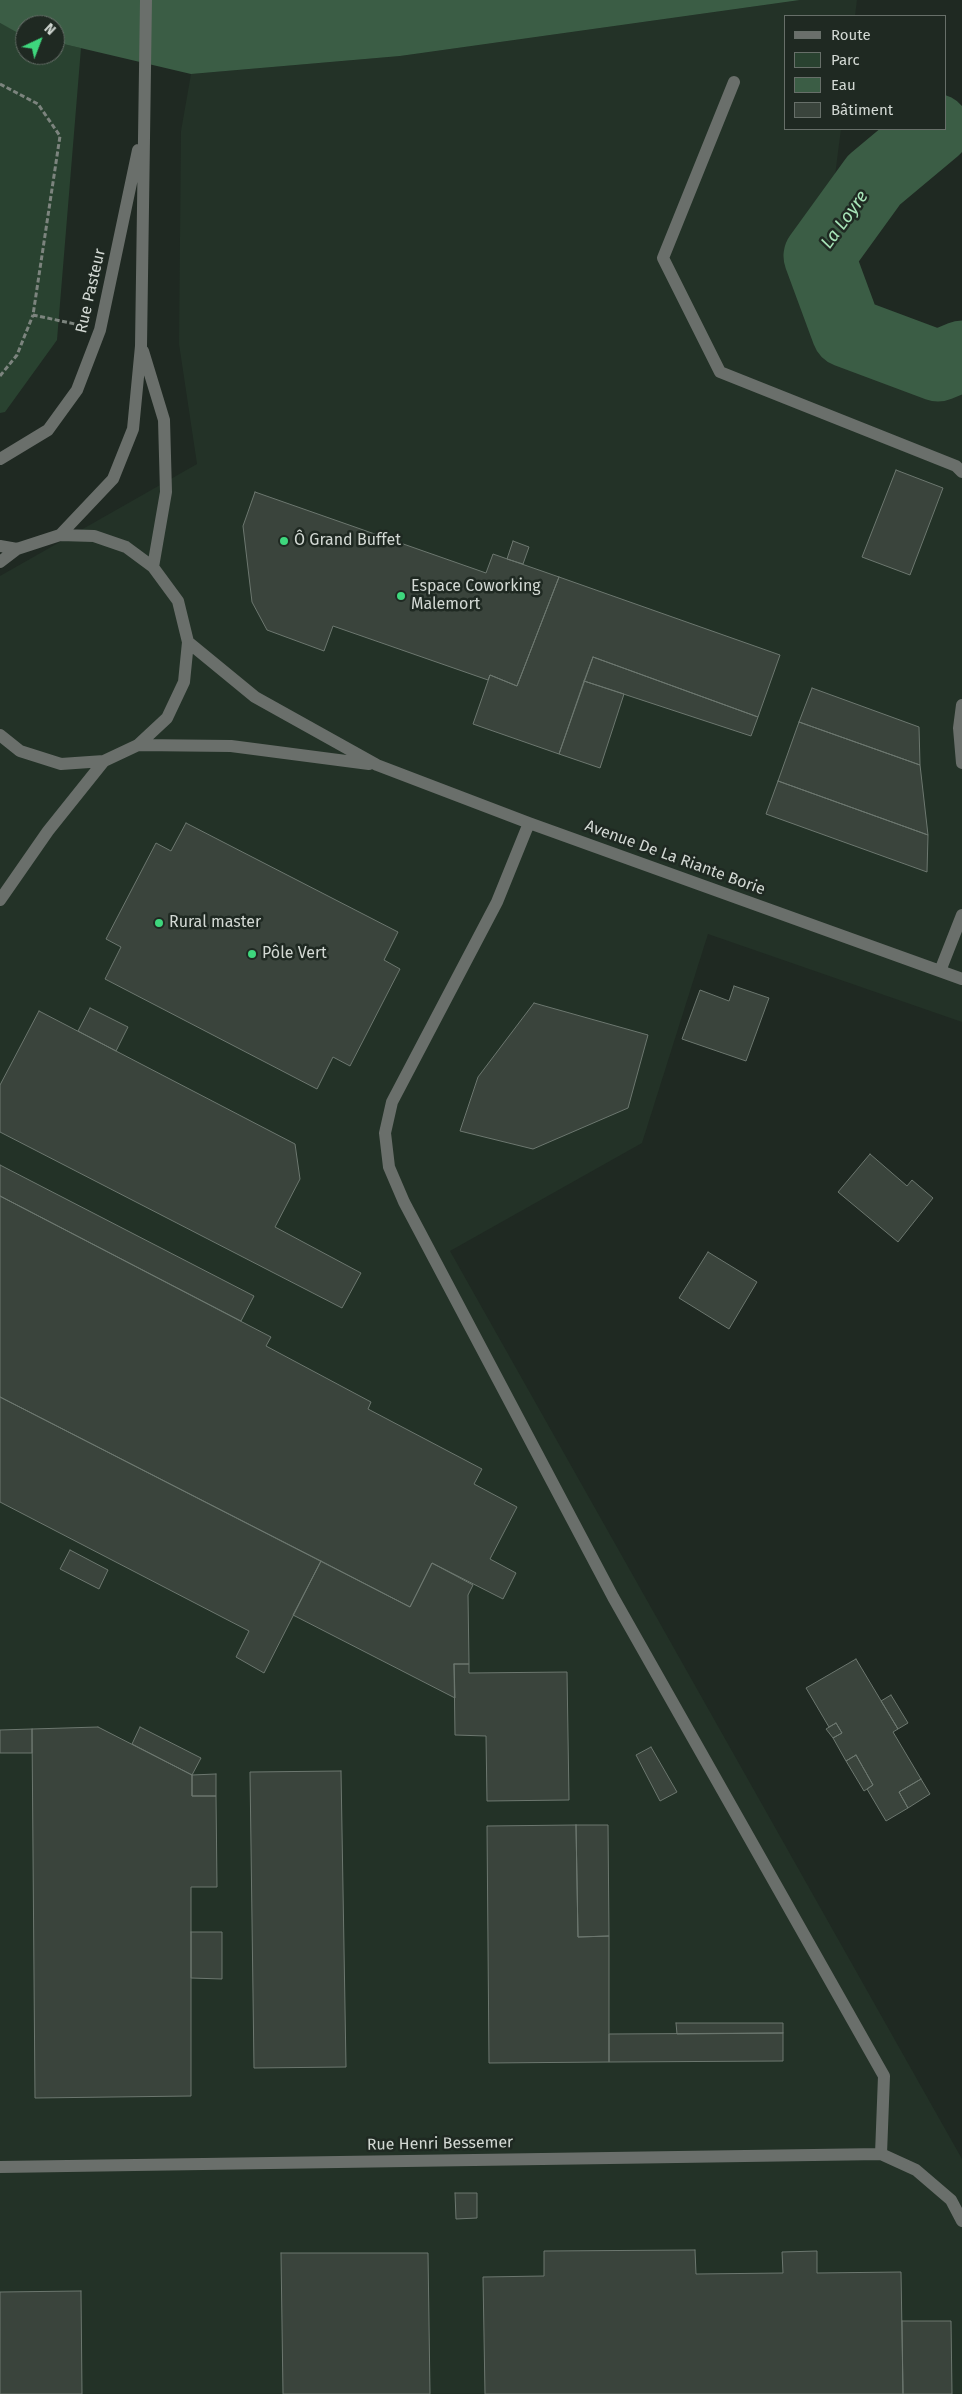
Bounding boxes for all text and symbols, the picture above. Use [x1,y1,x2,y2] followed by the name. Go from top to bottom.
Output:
[15,15,65,65] north arrow
[784,15,947,130] legend
[41,20,59,39] text: N
[831,26,871,44] text: Route
[831,51,860,69] text: Parc
[831,76,856,94] text: Eau
[831,101,893,119] text: Bâtiment
[817,187,873,253] water label: La Loyre
[72,247,110,335] street label: Rue Pasteur
[294,531,401,551] place label: Ô Grand Buffet
[278,535,290,547] marker: Ô Grand Buffet
[411,577,541,615] place label: Espace Coworking Malemort
[395,590,407,602] marker: Espace Coworking Malemort
[582,816,768,900] street label: Avenue De La Riante Borie
[169,913,261,933] place label: Rural master
[153,917,165,929] marker: Rural master
[262,944,327,964] place label: Pôle Vert
[246,948,258,960] marker: Pôle Vert
[367,2133,513,2155] street label: Rue Henri Bessemer

